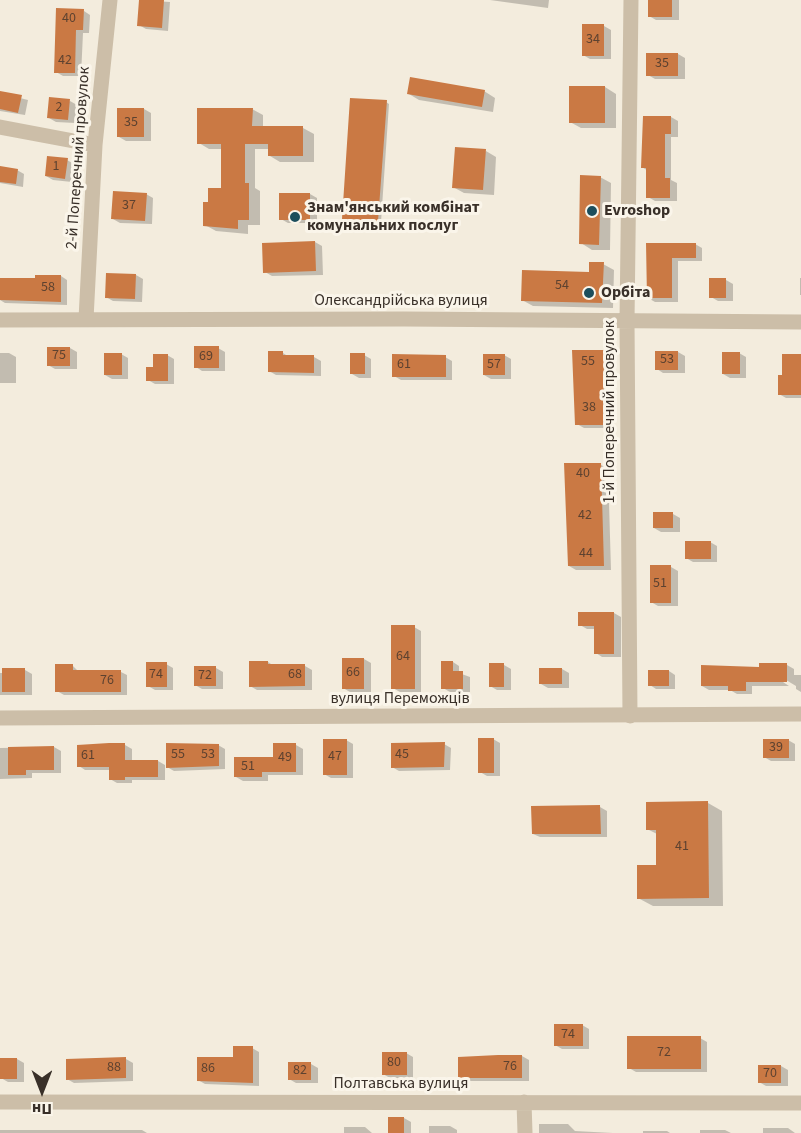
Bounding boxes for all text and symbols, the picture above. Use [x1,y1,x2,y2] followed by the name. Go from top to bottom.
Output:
[62,11,76,27] house number: 40
[586,32,600,48] house number: 34
[58,53,72,69] house number: 42
[655,56,669,72] house number: 35
[63,66,95,250] street label: 2-й Поперечний провулок
[56,100,62,116] house number: 2
[124,115,138,131] house number: 35
[53,159,59,175] house number: 1
[122,198,136,214] house number: 37
[307,198,480,236] place label: Знам'янський комбінат комунальних послуг
[604,201,670,221] place label: Evroshop
[585,204,599,218] marker: Evroshop
[288,210,302,224] marker: Знам'янський комбінат комунальних послуг
[555,278,569,294] house number: 54
[41,280,55,296] house number: 58
[601,283,650,303] place label: Орбіта
[582,286,596,300] marker: Орбіта
[314,291,488,311] street label: Олександрійська вулиця
[600,320,620,504] street label: 1-й Поперечний провулок
[52,348,66,364] house number: 75
[199,349,213,365] house number: 69
[660,352,674,368] house number: 53
[581,354,595,370] house number: 55
[397,357,411,373] house number: 61
[487,357,501,373] house number: 57
[582,400,596,416] house number: 38
[576,466,590,482] house number: 40
[578,508,592,524] house number: 42
[579,546,593,562] house number: 44
[653,576,667,592] house number: 51
[396,649,410,665] house number: 64
[346,665,360,681] house number: 66
[149,667,163,683] house number: 74
[288,667,302,683] house number: 68
[198,668,212,684] house number: 72
[100,673,114,689] house number: 76
[330,689,470,709] street label: вулиця Переможців
[769,740,783,756] house number: 39
[171,747,185,763] house number: 55
[201,747,215,763] house number: 53
[395,747,409,763] house number: 45
[81,748,95,764] house number: 61
[328,749,342,765] house number: 47
[278,750,292,766] house number: 49
[241,759,255,775] house number: 51
[675,839,689,855] house number: 41
[561,1027,575,1043] house number: 74
[657,1045,671,1061] house number: 72
[387,1055,401,1071] house number: 80
[503,1059,517,1075] house number: 76
[107,1060,121,1076] house number: 88
[12,1061,72,1121] north arrow
[201,1061,215,1077] house number: 86
[293,1063,307,1079] house number: 82
[763,1066,777,1082] house number: 70
[333,1074,469,1094] street label: Полтавська вулиця
[32,1098,52,1120] text: Пн

